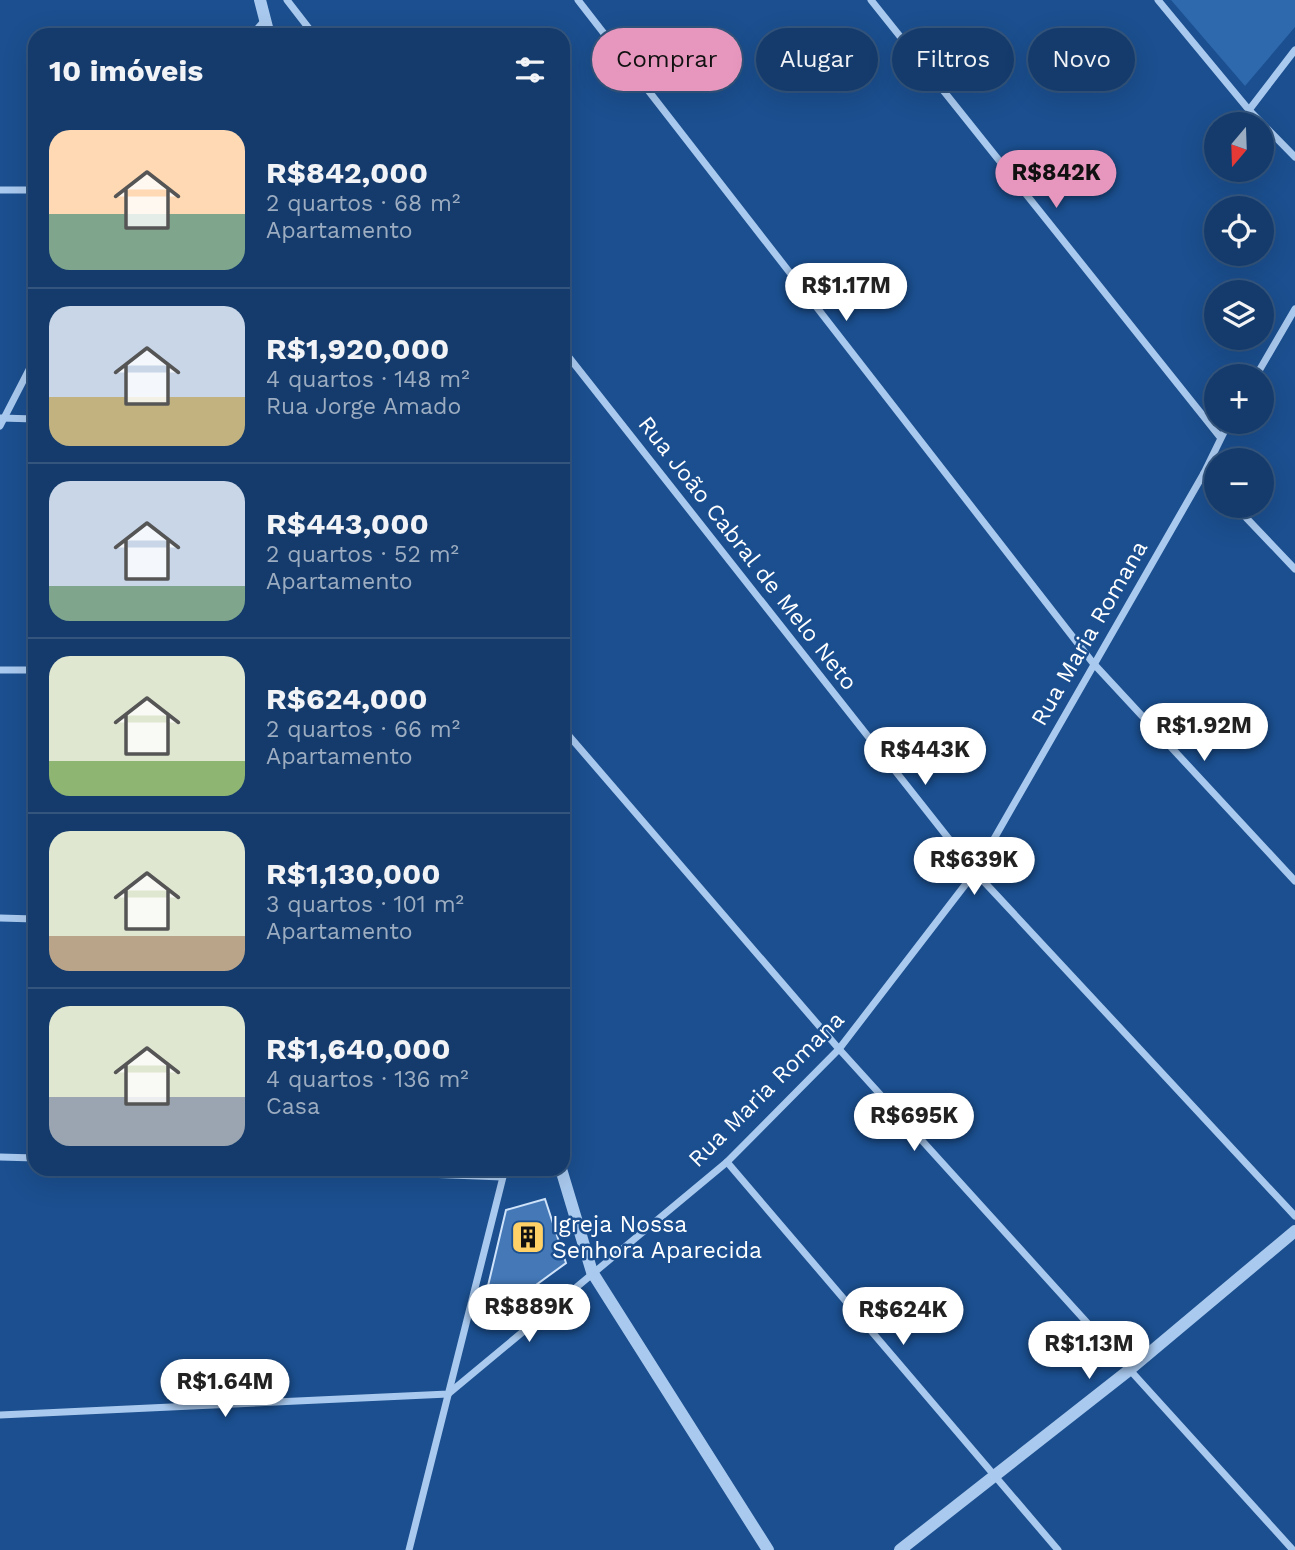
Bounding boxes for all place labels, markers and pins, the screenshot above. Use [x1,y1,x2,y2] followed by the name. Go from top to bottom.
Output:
[999,150,1113,210] pin: R$842K
[781,264,911,323] pin: R$1.17M
[1139,704,1269,763] pin: R$1.92M
[868,728,982,787] pin: R$443K
[917,838,1031,897] pin: R$639K
[857,1094,971,1153] pin: R$695K
[552,1211,762,1264] place label: Igreja Nossa Senhora Aparecida
[509,1218,547,1256] building icon: Igreja Nossa Senhora Aparecida
[472,1284,586,1344] pin: R$889K
[846,1288,960,1347] pin: R$624K
[1024,1322,1154,1381] pin: R$1.13M
[160,1360,290,1419] pin: R$1.64M

